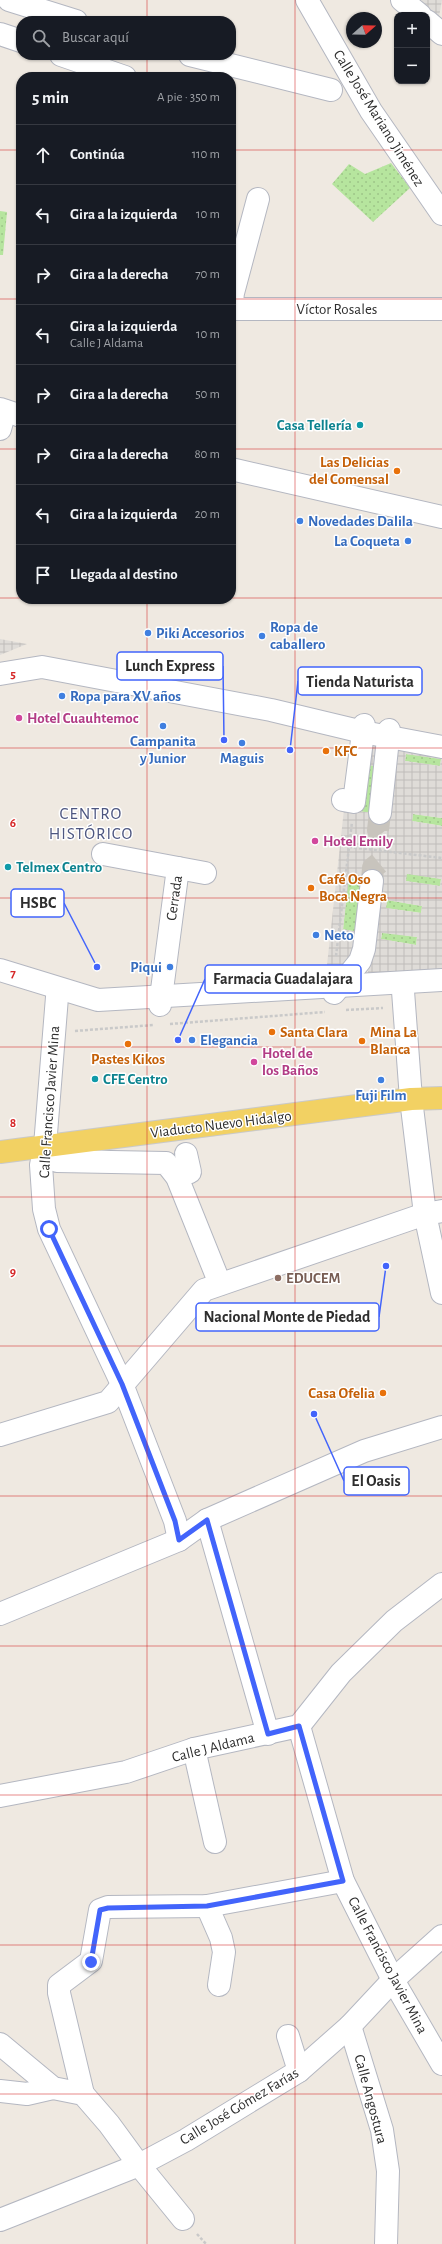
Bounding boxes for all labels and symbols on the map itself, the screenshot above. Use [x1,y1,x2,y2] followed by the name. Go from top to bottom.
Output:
[346,12,382,48] north arrow
[330,47,427,189] street label: Calle José Mariano Jiménez
[297,302,377,317] street label: Víctor Rosales
[277,418,352,433] place label: Casa Tellería
[355,420,365,430] marker: Casa Tellería
[309,455,389,487] place label: Las Delicias del Comensal
[392,466,402,476] marker: Las Delicias del Comensal
[308,514,413,529] place label: Novedades Dalila
[295,516,305,526] marker: Novedades Dalila
[334,534,400,549] place label: La Coqueta
[403,536,413,546] marker: La Coqueta
[270,620,326,652] place label: Ropa de caballero
[156,626,245,641] place label: Piki Accesorios
[143,628,153,638] marker: Piki Accesorios
[257,631,267,641] marker: Ropa de caballero
[117,652,223,680] callout: Lunch Express
[125,658,215,674] text: Lunch Express
[298,667,422,695] callout: Tienda Naturista
[10,668,16,681] text: 5
[306,674,414,690] text: Tienda Naturista
[70,689,181,704] place label: Ropa para XV años
[57,691,67,701] marker: Ropa para XV años
[27,711,139,726] place label: Hotel Cuauhtemoc
[14,713,24,723] marker: Hotel Cuauhtemoc
[158,721,168,731] marker: Campanita y Junior
[130,734,196,766] place label: Campanita y Junior
[237,738,247,748] marker: Maguis
[334,744,358,759] place label: KFC
[321,746,331,756] marker: KFC
[220,751,264,766] place label: Maguis
[49,805,133,842] district label: CENTRO HISTÓRICO
[10,817,16,830] text: 6
[323,834,393,849] place label: Hotel Emily
[310,836,320,846] marker: Hotel Emily
[16,860,102,875] place label: Telmex Centro
[3,862,13,872] marker: Telmex Centro
[319,872,387,904] place label: Café Oso Boca Negra
[164,874,185,922] street label: Cerrada
[306,883,316,893] marker: Café Oso Boca Negra
[11,889,64,917] callout: HSBC
[20,895,57,911] text: HSBC
[324,928,354,943] place label: Neto
[311,930,321,940] marker: Neto
[130,960,162,975] place label: Piqui
[165,962,175,972] marker: Piqui
[205,965,361,993] callout: Farmacia Guadalajara
[10,967,16,980] text: 7
[213,971,353,988] text: Farmacia Guadalajara
[37,1025,62,1179] street label: Calle Francisco Javier Mina
[280,1025,348,1040] place label: Santa Clara
[370,1025,417,1057] place label: Mina La Blanca
[267,1027,277,1037] marker: Santa Clara
[200,1033,258,1048] place label: Elegancia
[187,1035,197,1045] marker: Elegancia
[357,1036,367,1046] marker: Mina La Blanca
[123,1039,133,1049] marker: Pastes Kikos
[262,1046,319,1078] place label: Hotel de los Baños
[91,1052,165,1067] place label: Pastes Kikos
[249,1057,259,1067] marker: Hotel de los Baños
[103,1072,168,1087] place label: CFE Centro
[90,1074,100,1084] marker: CFE Centro
[376,1075,386,1085] marker: Fuji Film
[355,1088,407,1103] place label: Fuji Film
[150,1108,293,1141] street label: Viaducto Nuevo Hidalgo
[10,1117,16,1130] text: 8
[40,1220,58,1238] route start
[10,1266,16,1279] text: 9
[286,1271,340,1286] place label: EDUCEM
[273,1273,283,1283] marker: EDUCEM
[196,1303,379,1331] callout: Nacional Monte de Piedad
[203,1309,371,1325] text: Nacional Monte de Piedad
[308,1386,375,1401] place label: Casa Ofelia
[378,1388,388,1398] marker: Casa Ofelia
[344,1467,409,1495] callout: El Oasis
[351,1473,401,1489] text: El Oasis
[170,1730,256,1765] street label: Calle J Aldama
[345,1894,430,2036] street label: Calle Francisco Javier Mina
[82,1953,100,1971] route end
[351,2053,390,2146] street label: Calle Angostura
[177,2065,301,2148] street label: Calle José Gómez Farías

